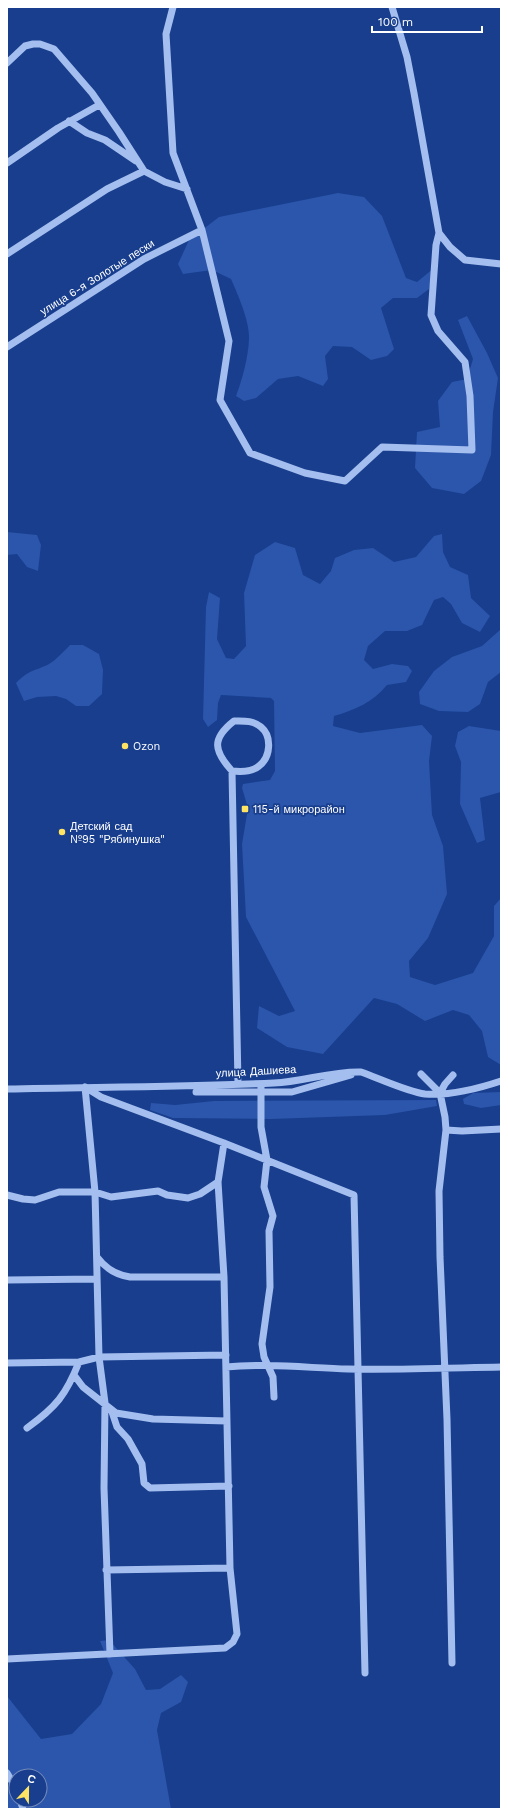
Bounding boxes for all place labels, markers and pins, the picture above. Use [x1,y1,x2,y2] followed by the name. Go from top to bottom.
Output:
[133,740,160,753] place label: Ozon
[120,741,130,751] marker: Ozon
[253,803,345,816] place label: 115-й микрорайон
[240,804,250,814] marker: 115-й микрорайон
[70,820,165,846] place label: Детский сад №95 "Рябинушка"
[57,827,67,837] marker: Детский сад №95 "Рябинушка"

